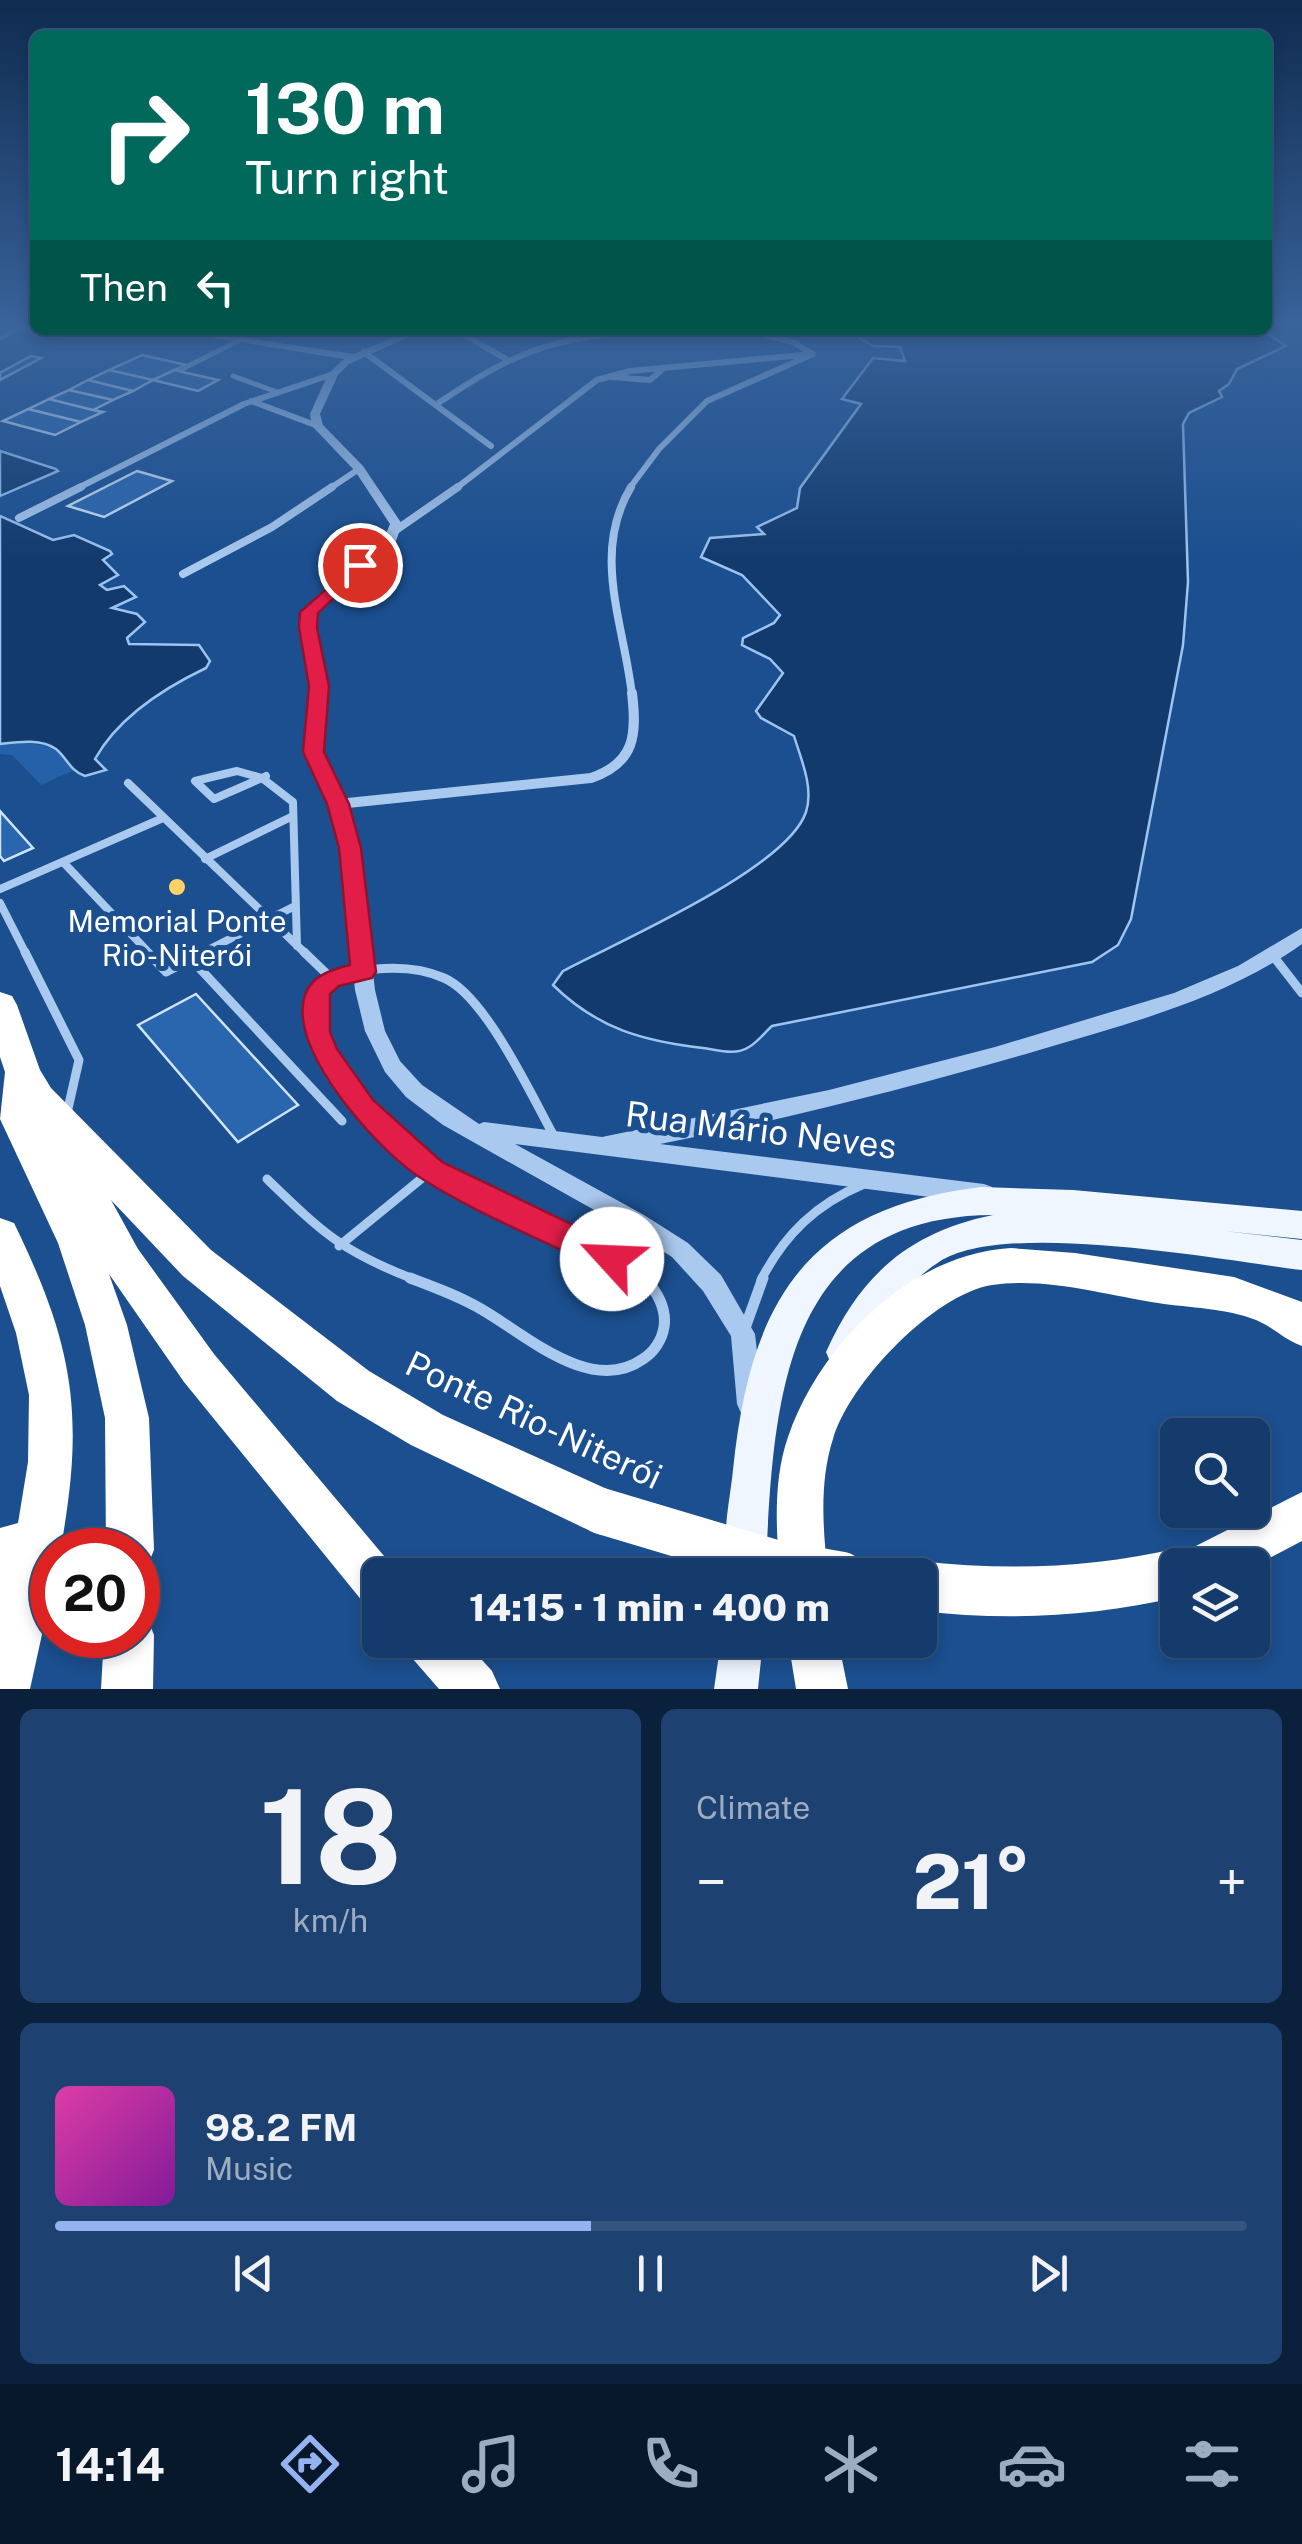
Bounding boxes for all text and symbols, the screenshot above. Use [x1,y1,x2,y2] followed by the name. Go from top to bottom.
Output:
[245,67,445,150] text: 130 m
[80,70,210,200] icon: right
[245,151,449,204] text: Turn right
[188,260,243,315] icon: left
[80,265,168,310] text: Then
[318,523,403,608] pin
[333,538,388,593] icon: arrive
[166,876,188,898] marker: Memorial Ponte Rio-Niterói
[67,903,287,973] place label: Memorial Ponte Rio-Niterói
[623,1093,899,1167] street label: Rua Mário Neves
[560,1207,664,1311] position arrow
[399,1343,669,1497] street label: Ponte Rio-Niterói
[1160,1418,1270,1658] map controls
[1160,1418,1270,1528] button: search
[30,1528,160,1658] speed limit sign: 20
[1160,1548,1270,1658] button: layers
[469,1585,830,1630] text: 14:15 · 1 min · 400 m
[259,1761,402,1913] text: 18
[696,1789,810,1826] text: Climate
[913,1838,1030,1926] text: 21°
[696,1850,727,1914] text: −
[1217,1850,1247,1914] text: +
[293,1902,368,1939] text: km/h
[205,2105,357,2150] text: 98.2 FM
[205,2150,293,2187] text: Music
[226,2246,281,2301] icon: previous
[623,2246,678,2301] icon: pause
[1021,2246,1076,2301] icon: next
[275,2429,345,2499] icon: directions
[456,2429,526,2499] icon: music
[636,2429,706,2499] icon: phone
[816,2429,886,2499] icon: climate
[997,2429,1067,2499] icon: car
[1177,2429,1247,2499] icon: filters
[55,2438,165,2491] text: 14:14

